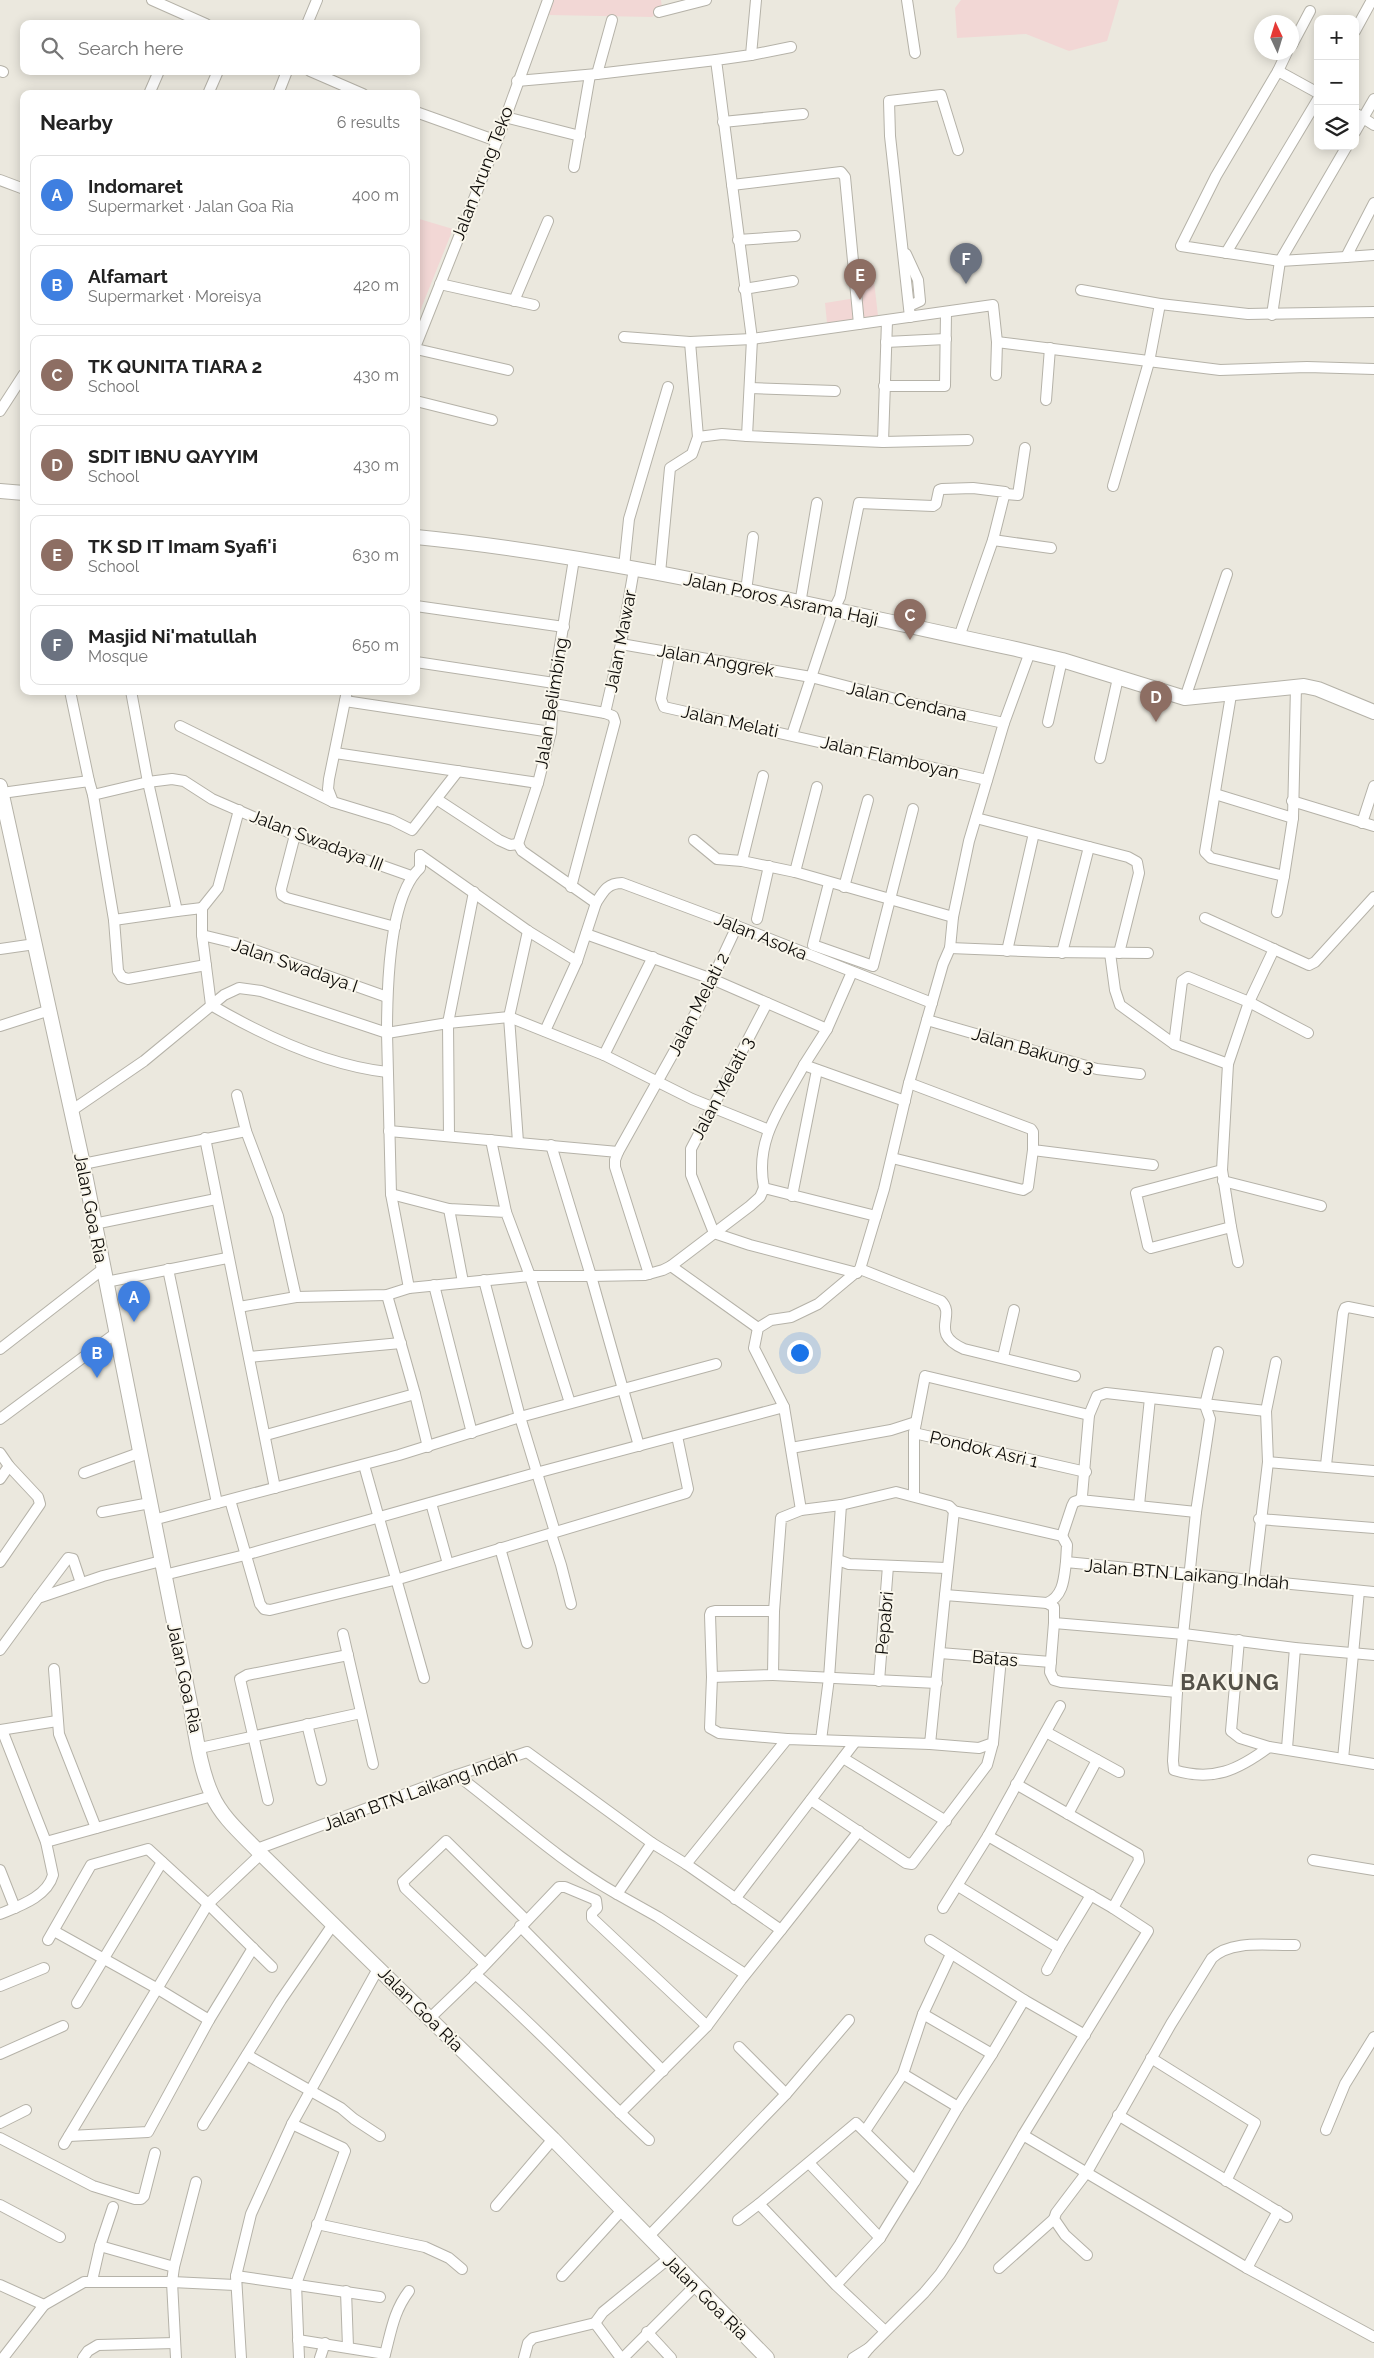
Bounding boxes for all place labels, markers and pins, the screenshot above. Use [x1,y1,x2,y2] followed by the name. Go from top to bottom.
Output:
[950,243,982,284] pin: F
[844,259,876,300] pin: E
[894,599,926,640] pin: C
[1140,681,1172,722] pin: D
[118,1281,150,1322] pin: A
[81,1337,113,1378] pin: B

